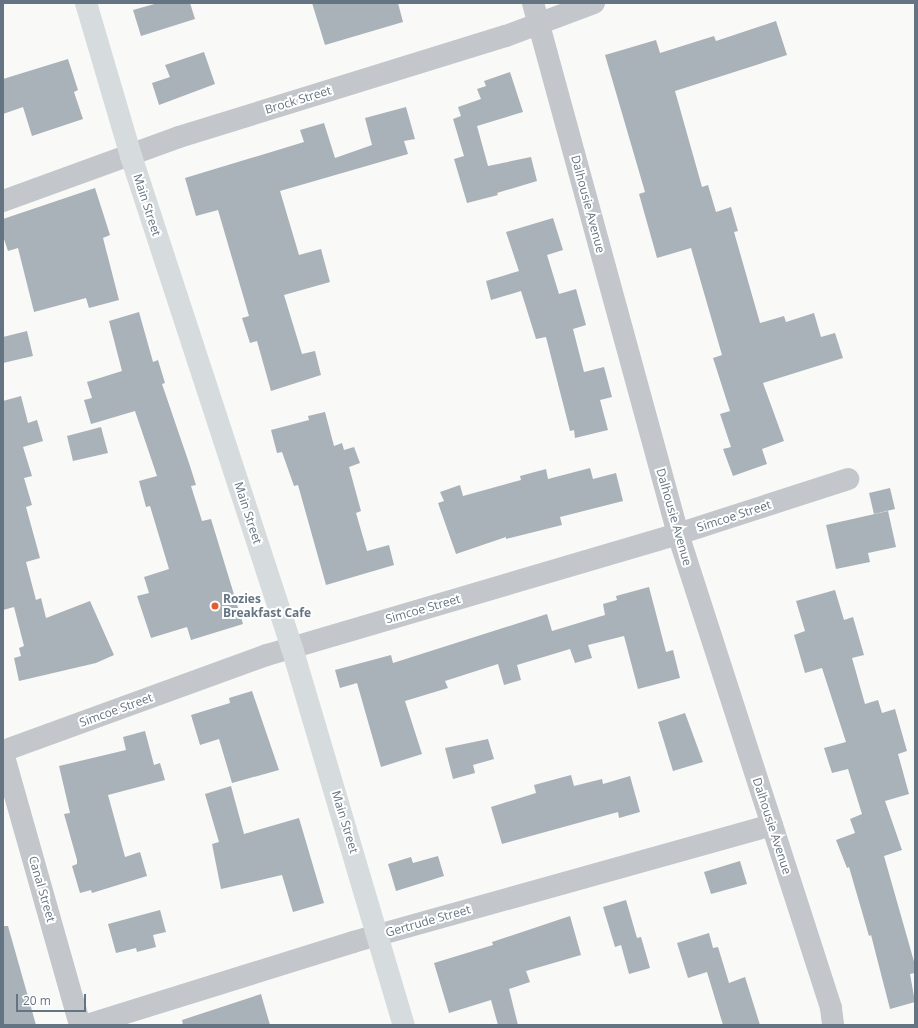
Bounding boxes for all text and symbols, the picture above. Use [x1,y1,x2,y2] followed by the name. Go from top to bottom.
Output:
[263,83,333,117] street label: Brock Street
[568,153,608,255] street label: Dalhousie Avenue
[130,172,164,238] street label: Main Street
[653,467,695,567] street label: Dalhousie Avenue
[231,480,265,546] street label: Main Street
[695,497,773,535] street label: Simcoe Street
[384,591,462,627] street label: Simcoe Street
[223,592,311,620] place label: Rozies Breakfast Cafe
[210,601,220,611] marker: Rozies Breakfast Cafe
[77,690,155,730] street label: Simcoe Street
[750,776,794,876] street label: Dalhousie Avenue
[329,789,361,855] street label: Main Street
[26,854,58,924] street label: Canal Street
[384,902,472,940] street label: Gertrude Street
[18,986,88,1012] scale bar
[23,992,51,1009] text: 20 m

